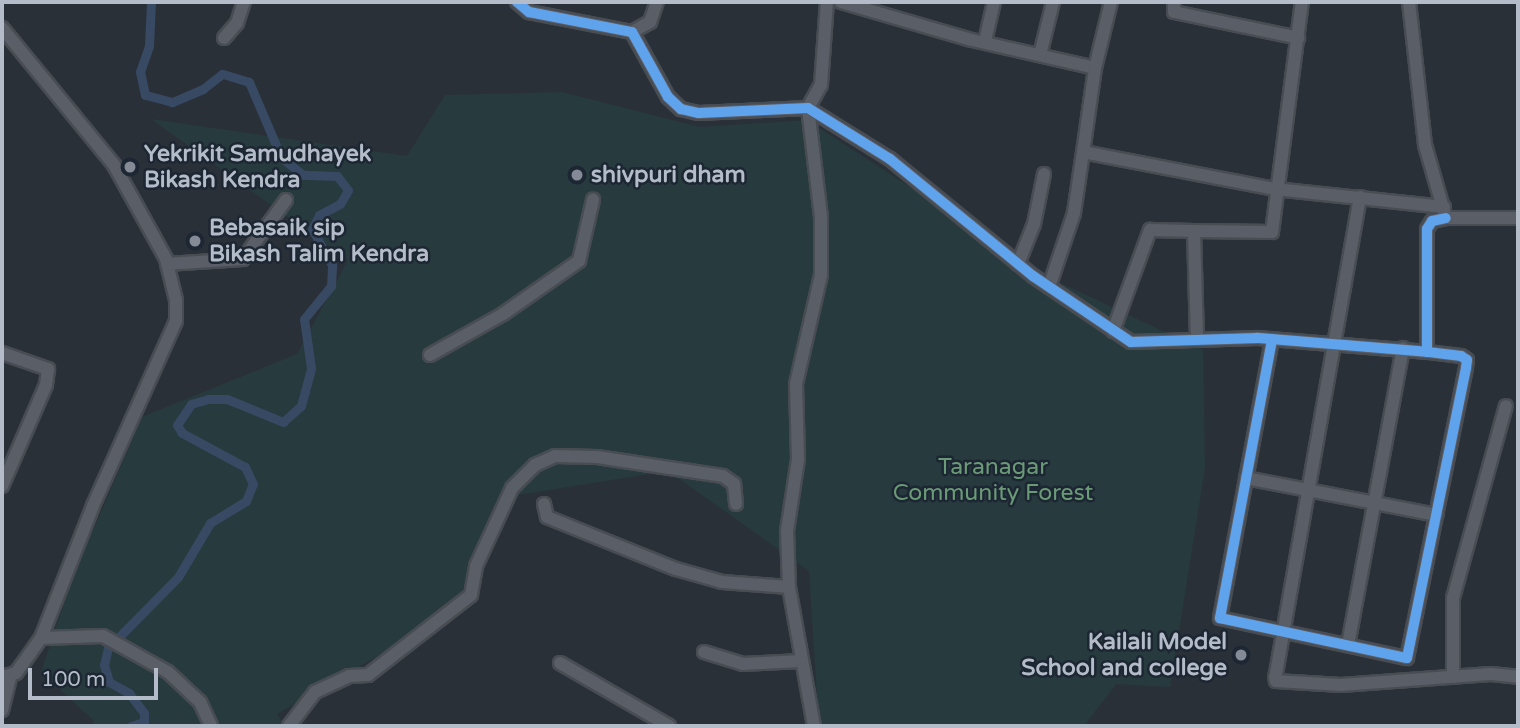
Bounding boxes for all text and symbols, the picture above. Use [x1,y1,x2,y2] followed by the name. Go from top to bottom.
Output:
[144,140,371,194] place label: Yekrikit Samudhayek Bikash Kendra
[122,159,138,175] marker: Yekrikit Samudhayek Bikash Kendra
[591,161,746,189] place label: shivpuri dham
[569,167,585,183] marker: shivpuri dham
[209,214,429,268] place label: Bebasaik sip Bikash Talim Kendra
[187,233,203,249] marker: Bebasaik sip Bikash Talim Kendra
[893,453,1093,507] park label: Taranagar Community Forest
[1021,628,1227,682] place label: Kailali Model School and college
[1233,647,1249,663] marker: Kailali Model School and college
[32,654,161,698] scale bar
[41,667,105,692] text: 100 m

